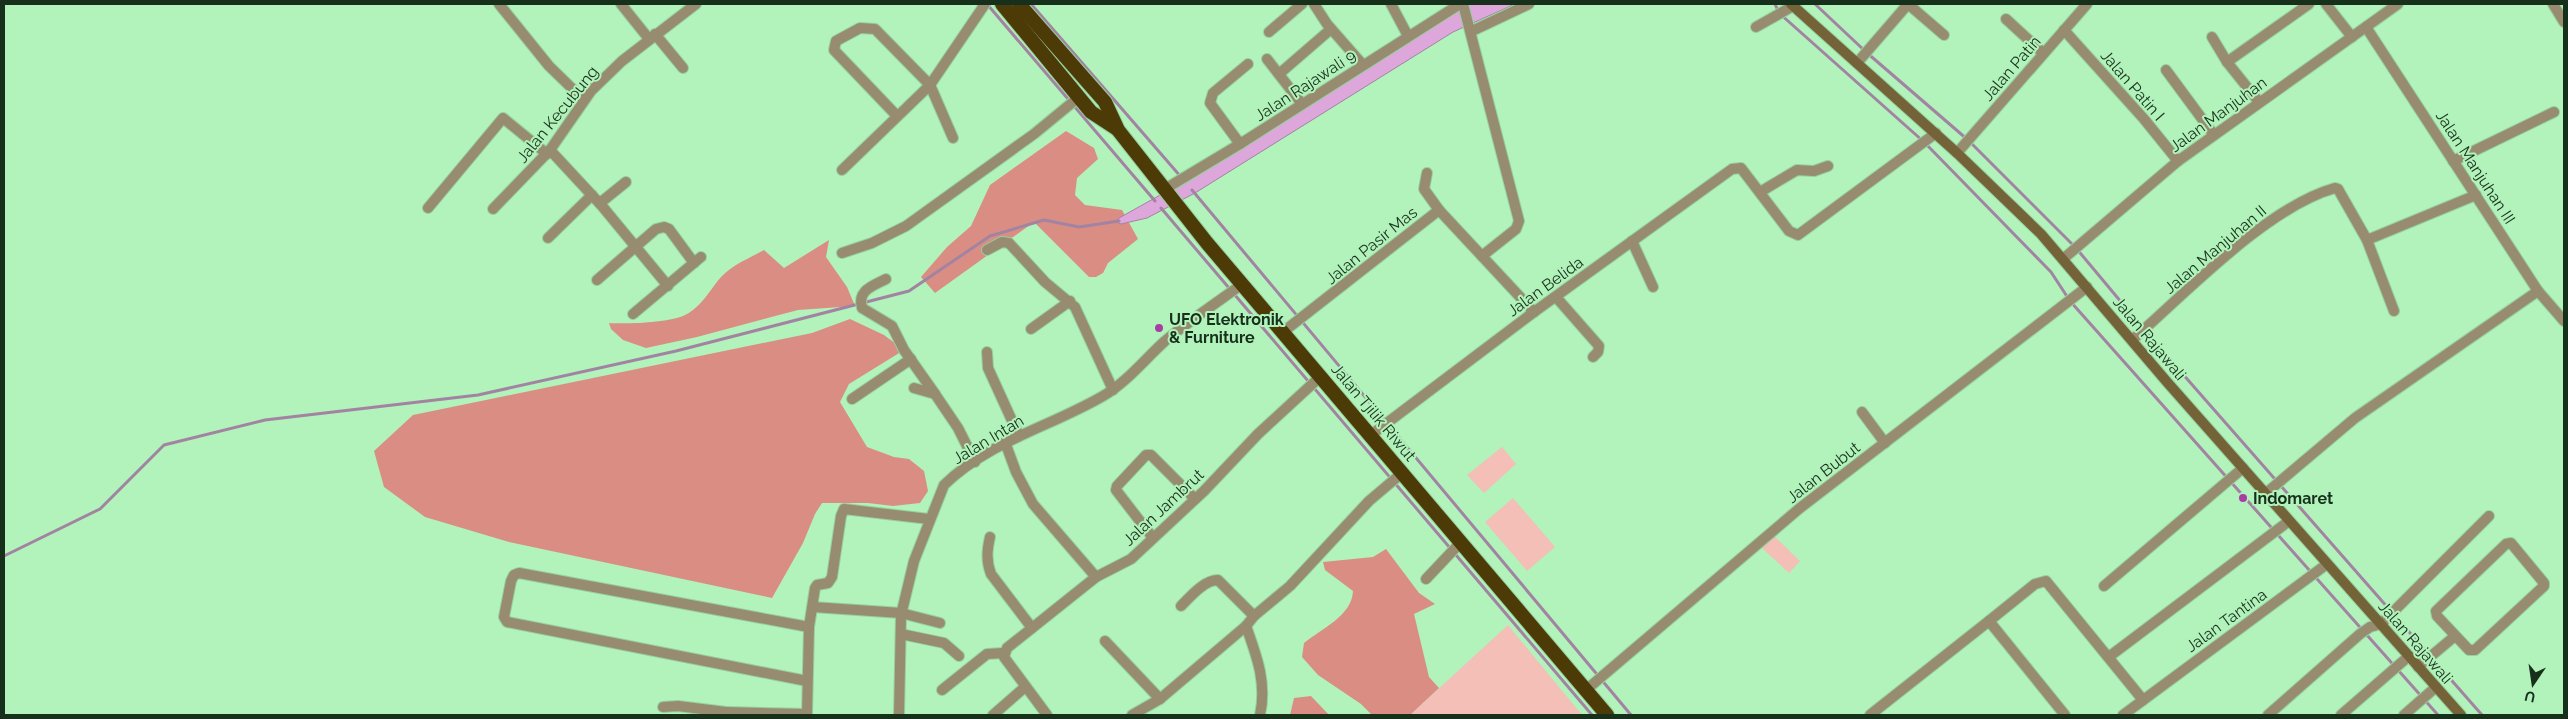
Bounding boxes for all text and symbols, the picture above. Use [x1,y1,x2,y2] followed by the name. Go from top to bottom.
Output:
[1978,32,2045,105] street label: Jalan Patin
[1251,46,1359,125] street label: Jalan Rajawali 9
[2097,46,2169,125] street label: Jalan Patin I
[513,62,602,166] street label: Jalan Kecubung
[2166,73,2270,156] street label: Jalan Manjuhan
[2432,107,2519,227] street label: Jalan Manjuhan III
[2160,201,2270,298] street label: Jalan Manjuhan II
[1322,203,1421,288] street label: Jalan Pasir Mas
[1504,252,1587,320] street label: Jalan Belida
[2109,293,2190,384] street label: Jalan Rajawali
[1169,310,1284,347] place label: UFO Elektronik & Furniture
[1153,322,1165,334] marker: UFO Elektronik & Furniture
[1327,360,1420,465] street label: Jalan Tjilik Riwut
[949,411,1027,468] street label: Jalan Intan
[1783,438,1864,507] street label: Jalan Bubut
[1119,465,1208,550] street label: Jalan Jambrut
[2253,489,2333,508] place label: Indomaret
[2237,492,2249,504] marker: Indomaret
[2182,585,2270,656] street label: Jalan Tantina
[2375,597,2457,688] street label: Jalan Rajawali
[2508,659,2558,709] north arrow
[2523,688,2537,706] text: U

